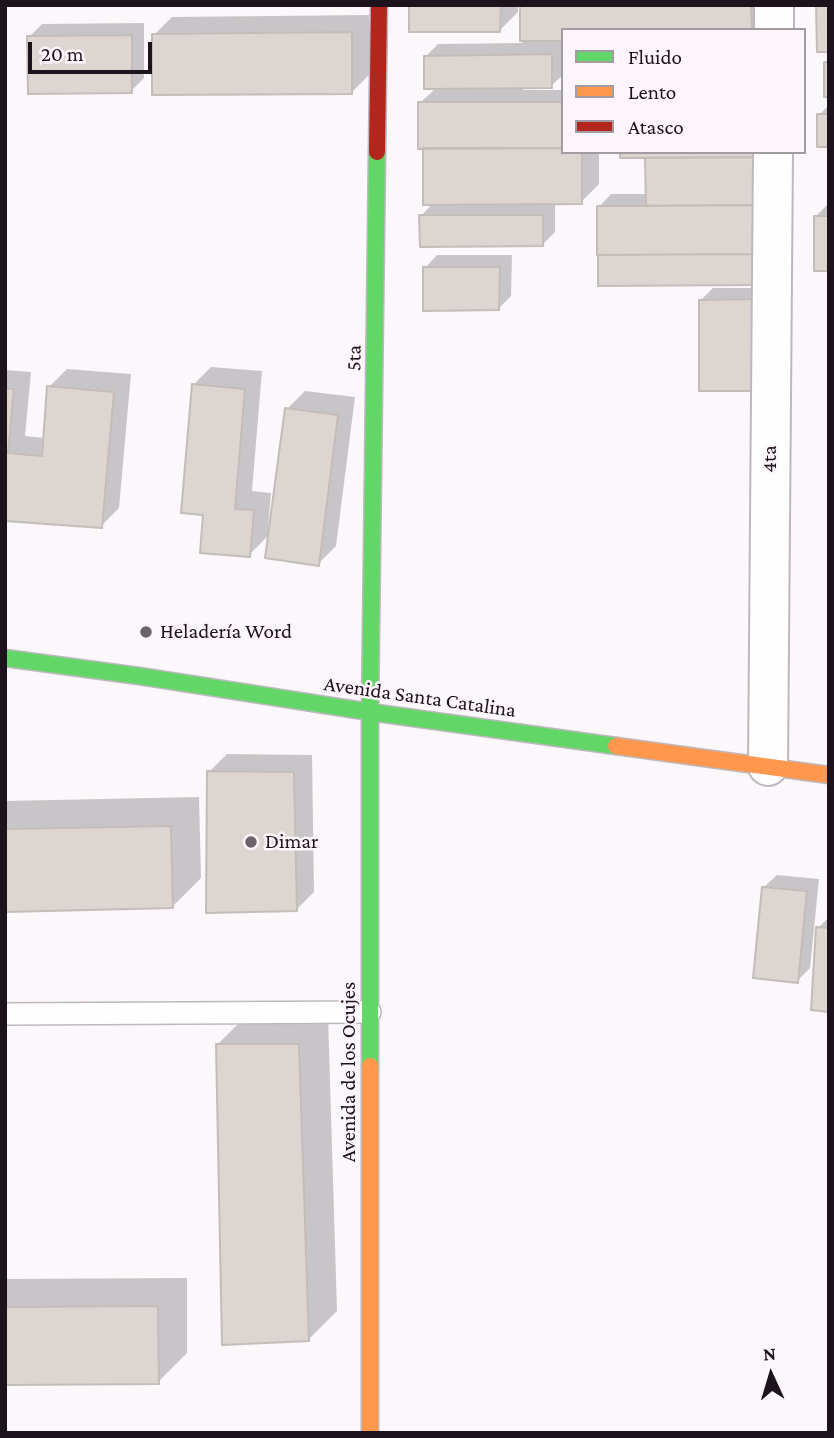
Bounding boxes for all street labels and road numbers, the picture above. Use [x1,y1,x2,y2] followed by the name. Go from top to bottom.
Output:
[341,345,367,371] street label: 5ta
[757,445,783,473] street label: 4ta
[322,671,518,723] street label: Avenida Santa Catalina
[336,982,362,1162] street label: Avenida de los Ocujes

